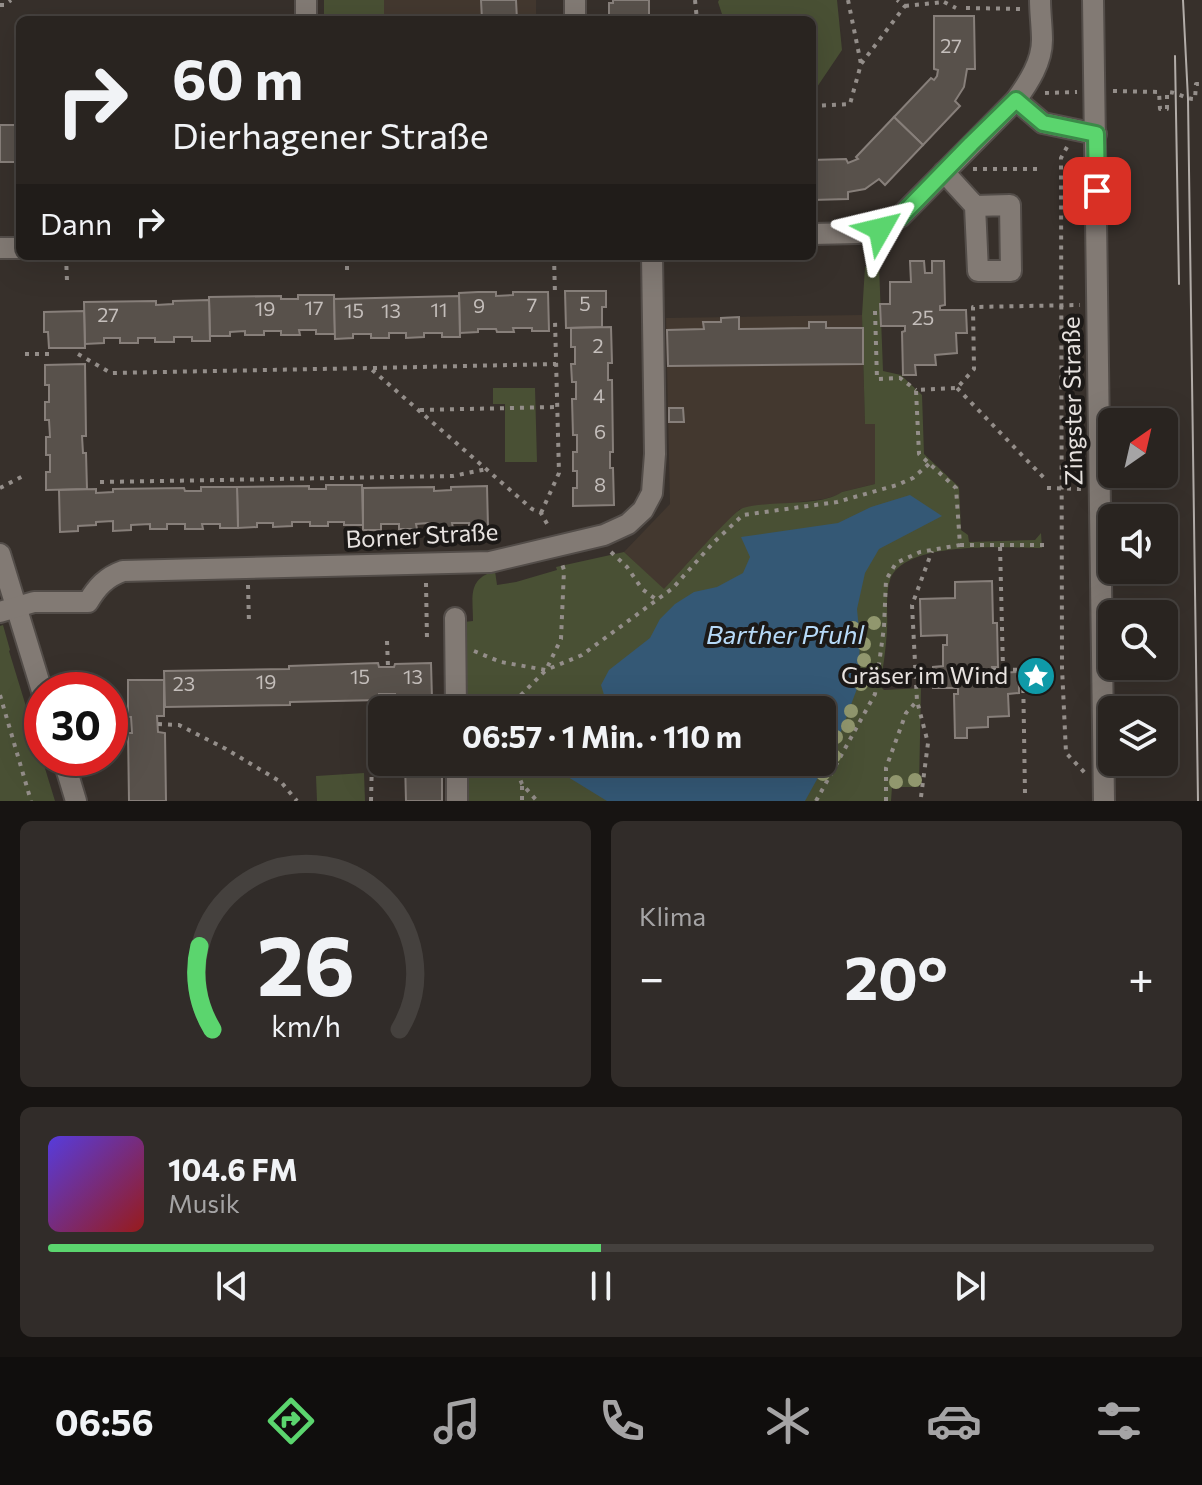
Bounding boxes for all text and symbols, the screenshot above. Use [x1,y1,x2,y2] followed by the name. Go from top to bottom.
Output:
[940,33,962,57] house number: 27
[172,43,303,112] text: 60 m
[40,48,144,152] icon: right
[172,112,489,156] text: Dierhagener Straße
[1063,157,1131,225] pin
[1075,169,1119,213] icon: arrive
[838,187,922,271] position arrow
[128,200,172,244] icon: right
[40,204,112,241] text: Dann
[579,291,591,315] house number: 5
[527,292,537,316] house number: 7
[473,293,485,317] house number: 9
[304,295,324,319] house number: 17
[255,296,275,320] house number: 19
[430,297,448,321] house number: 11
[344,298,364,322] house number: 15
[381,298,401,322] house number: 13
[97,302,119,326] house number: 27
[912,305,934,329] house number: 25
[1056,316,1087,486] street label: Zingster Straße
[592,333,604,357] house number: 2
[593,383,605,407] house number: 4
[1098,408,1178,488] north arrow
[1098,408,1178,776] map controls
[594,419,606,443] house number: 6
[594,472,606,496] house number: 8
[1098,504,1178,584] button: sound
[345,516,499,553] street label: Borner Straße
[1098,600,1178,680] button: search
[706,618,865,649] water label: Barther Pfuhl
[1015,655,1057,697] place icon: Gräser im Wind
[841,660,1008,689] place label: Gräser im Wind
[350,664,370,688] house number: 15
[403,664,423,688] house number: 13
[256,669,276,693] house number: 19
[173,671,195,695] house number: 23
[24,672,128,776] speed limit sign: 30
[1098,696,1178,776] button: layers
[462,717,742,754] text: 06:57 · 1 Min. · 110 m
[639,900,706,931] text: Klima
[256,911,355,1013] text: 26
[844,939,948,1012] text: 20°
[639,949,664,1003] text: −
[1128,949,1154,1003] text: +
[271,1008,340,1043] text: km/h
[168,1150,298,1187] text: 104.6 FM
[168,1187,240,1218] text: Musik
[210,1264,254,1308] icon: previous
[579,1264,623,1308] icon: pause
[948,1264,992,1308] icon: next
[263,1393,319,1449] icon: directions
[429,1393,485,1449] icon: music
[594,1393,650,1449] icon: phone
[760,1393,816,1449] icon: climate
[926,1393,982,1449] icon: car
[1091,1393,1147,1449] icon: filters
[55,1399,154,1443] text: 06:56

